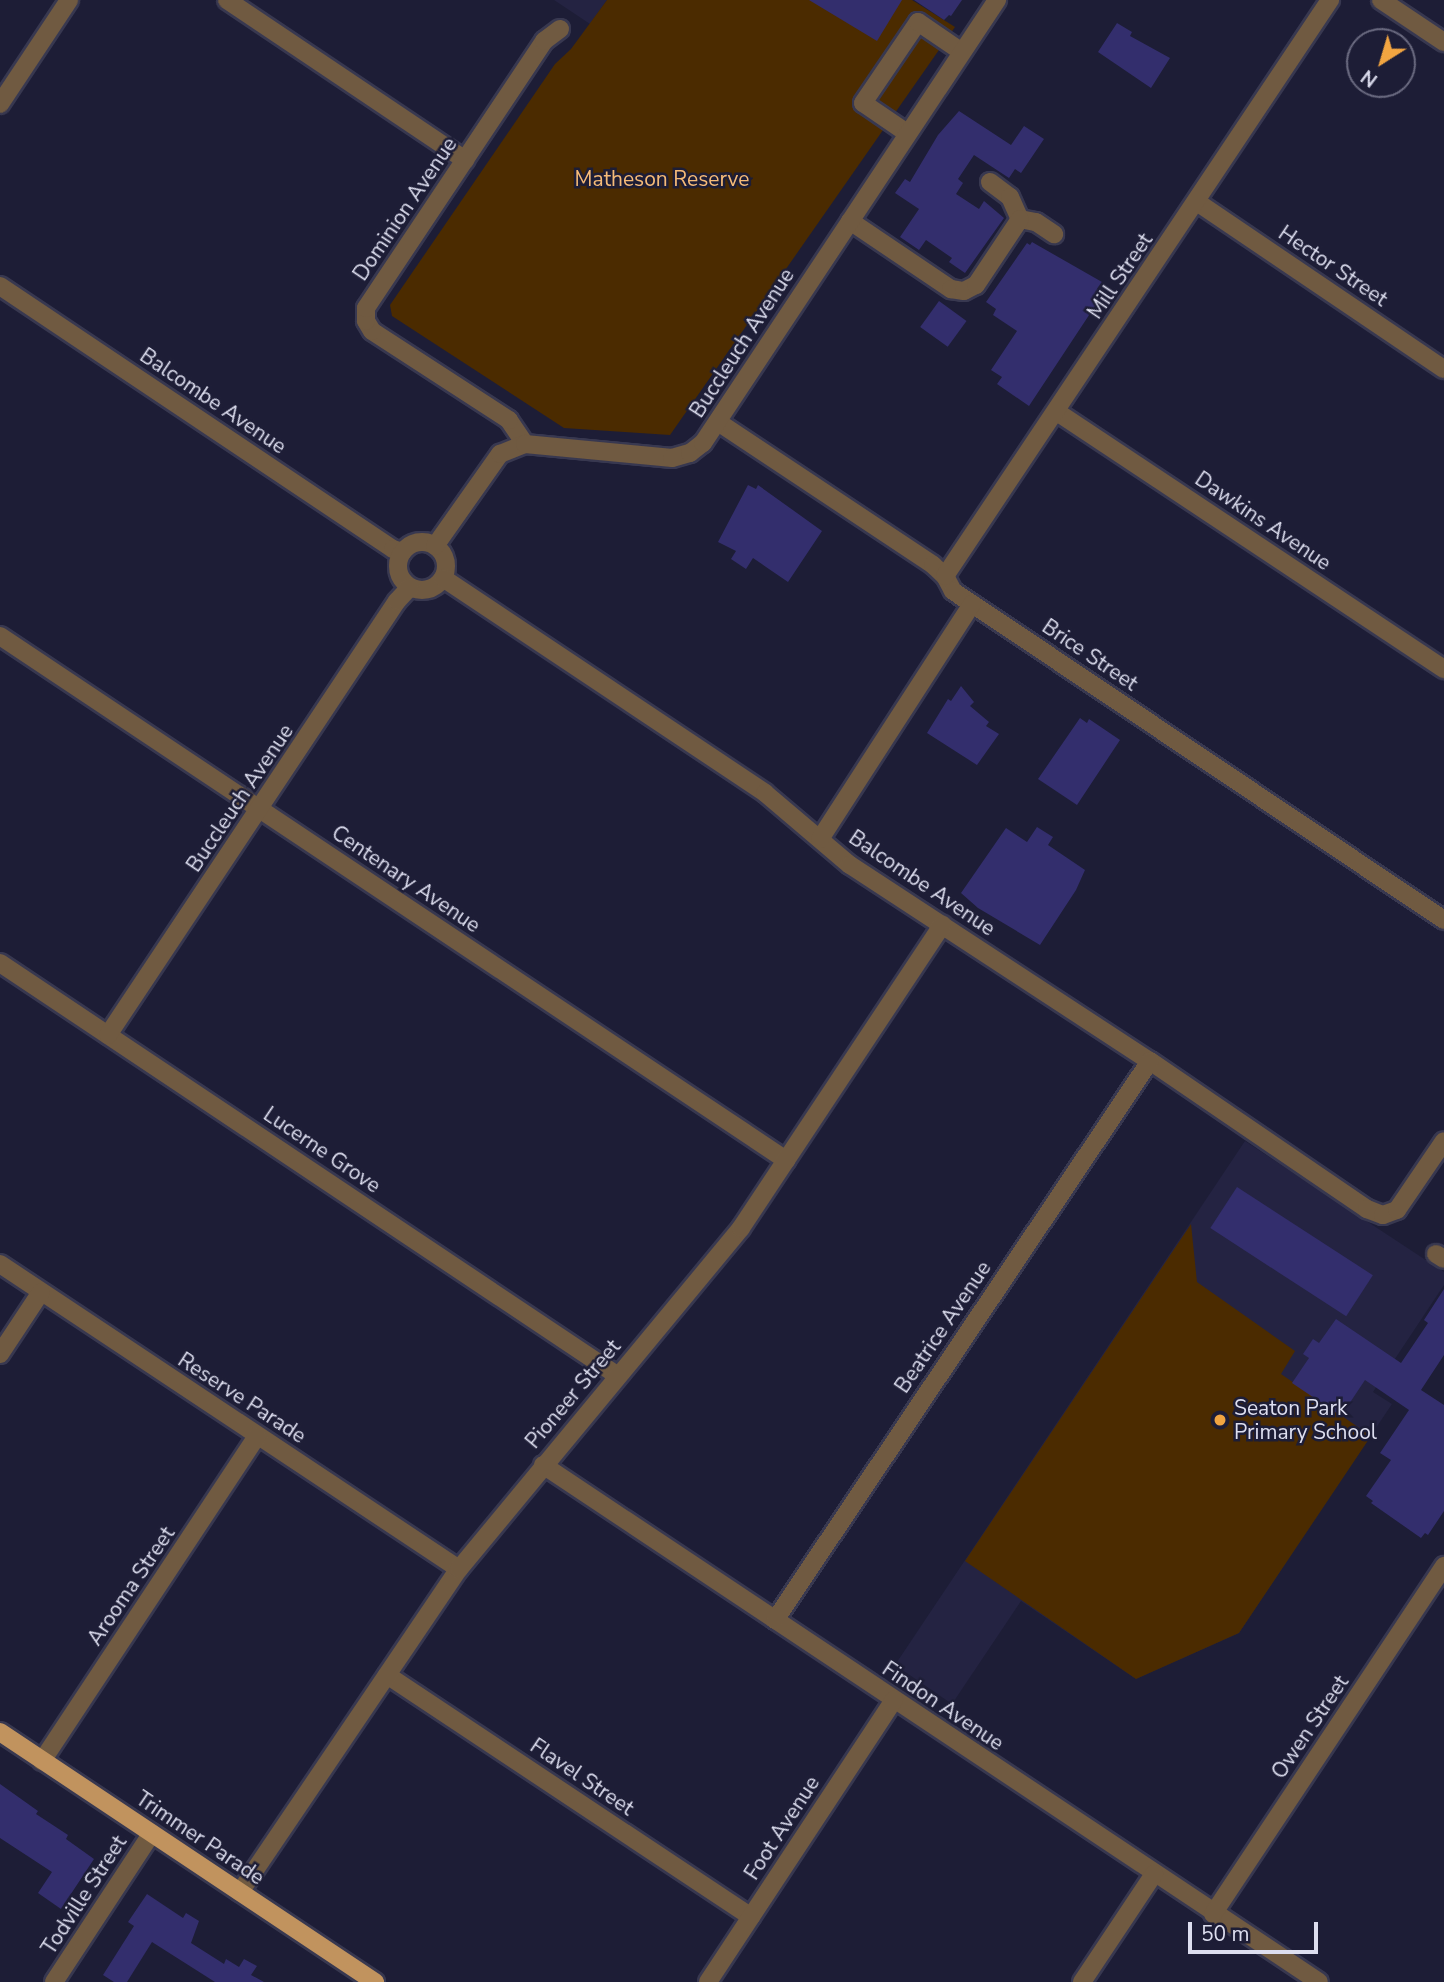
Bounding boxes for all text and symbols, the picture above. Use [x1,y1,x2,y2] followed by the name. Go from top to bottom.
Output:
[1346,28,1416,98] north arrow
[1356,64,1383,93] text: N
[348,133,462,285] street label: Dominion Avenue
[575,166,749,192] park label: Matheson Reserve
[1274,220,1392,312] street label: Hector Street
[1082,228,1158,324] street label: Mill Street
[684,264,800,422] street label: Buccleuch Avenue
[135,343,291,459] street label: Balcombe Avenue
[1190,466,1336,576] street label: Dawkins Avenue
[1037,614,1143,696] street label: Brice Street
[181,719,299,877] street label: Buccleuch Avenue
[327,820,485,938] street label: Centenary Avenue
[844,825,1000,941] street label: Balcombe Avenue
[259,1102,385,1198] street label: Lucerne Grove
[890,1256,996,1398] street label: Beatrice Avenue
[520,1334,626,1454] street label: Pioneer Street
[173,1347,311,1449] street label: Reserve Parade
[1234,1395,1377,1445] place label: Seaton Park Primary School
[1212,1412,1228,1428] marker: Seaton Park Primary School
[82,1522,180,1650] street label: Arooma Street
[877,1656,1009,1756] street label: Findon Avenue
[1266,1670,1354,1784] street label: Owen Street
[525,1733,639,1821] street label: Flavel Street
[739,1771,825,1885] street label: Foot Avenue
[131,1786,269,1890] street label: Trimmer Parade
[36,1831,132,1959] street label: Todville Street
[1192,1909,1322,1953] scale bar
[1201,1920,1250,1948] text: 50 m

